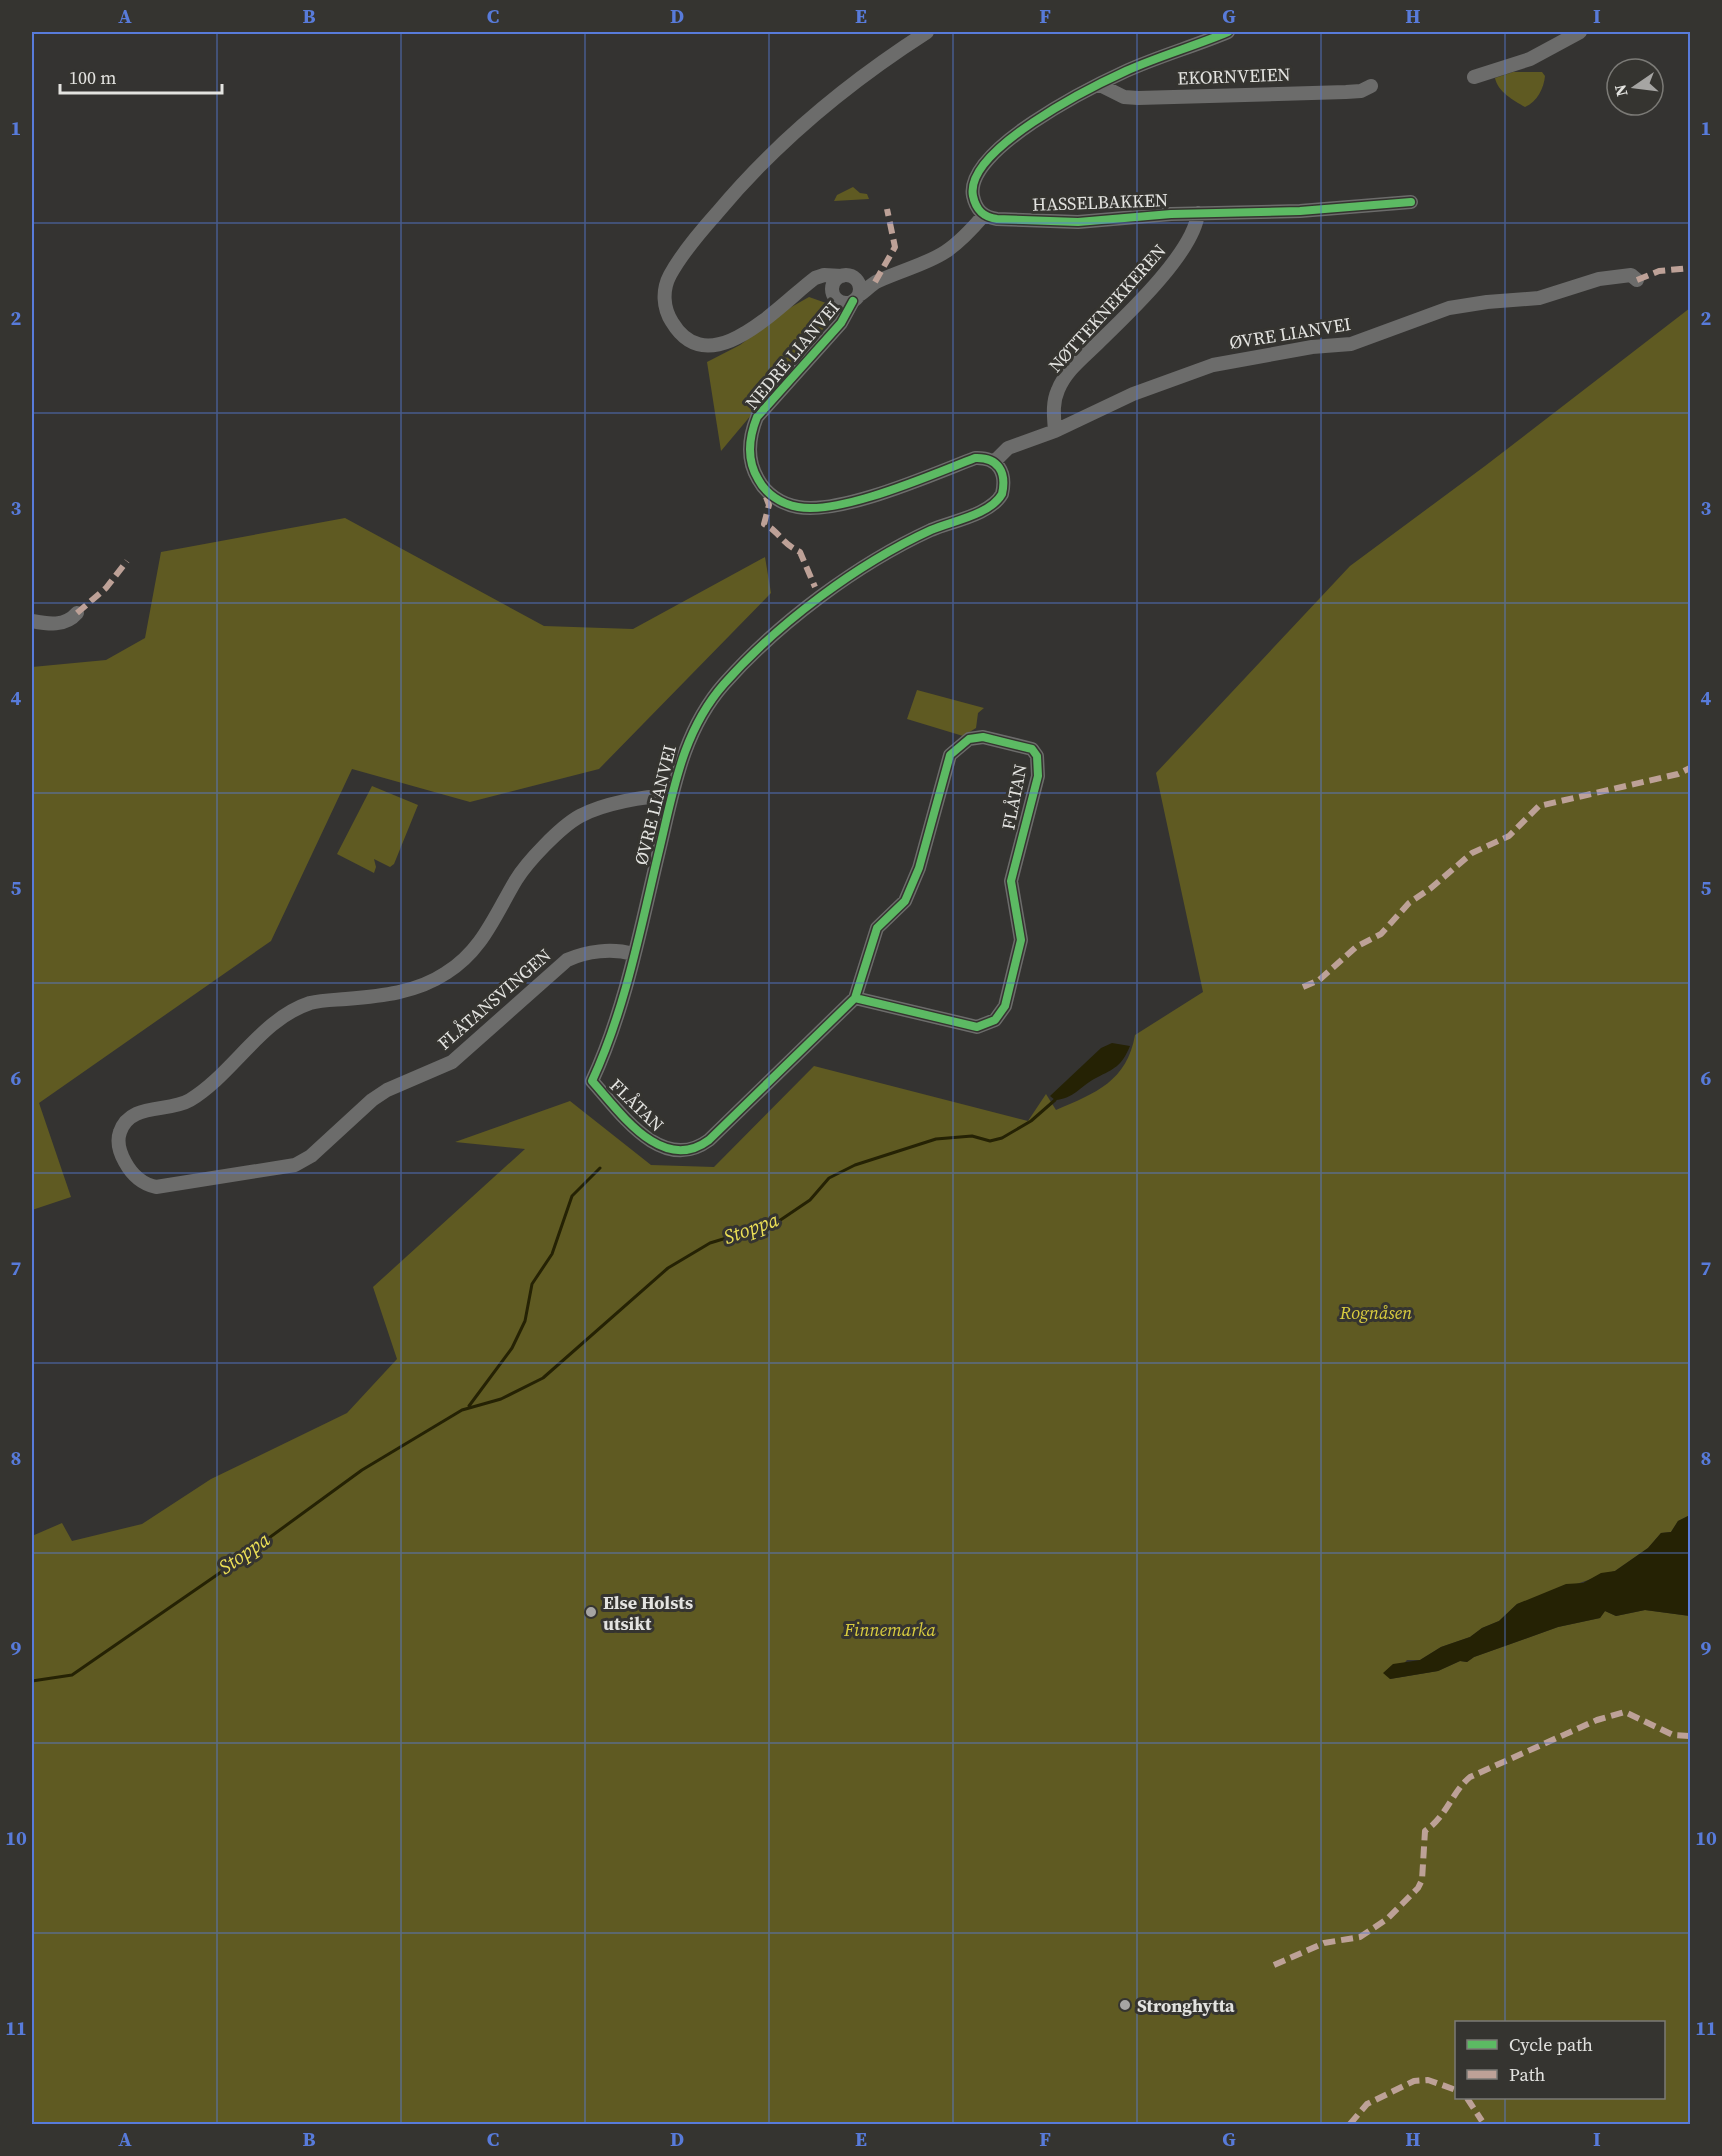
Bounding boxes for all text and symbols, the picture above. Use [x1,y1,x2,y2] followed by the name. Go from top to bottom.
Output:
[118,2,132,30] text: A
[302,2,316,30] text: B
[487,2,499,30] text: C
[670,2,684,30] text: D
[855,2,867,30] text: E
[1039,2,1051,30] text: F
[1222,2,1236,30] text: G
[1405,2,1421,30] text: H
[1593,2,1601,30] text: I
[60,57,222,95] scale bar
[1605,57,1665,117] north arrow
[1177,62,1291,90] street label: EKORNVEIEN
[69,65,116,90] text: 100 m
[1608,82,1633,99] text: N
[11,114,21,142] text: 1
[1701,114,1711,142] text: 1
[1032,187,1168,217] street label: HASSELBAKKEN
[1043,238,1171,378] street label: NØTTEKNEKKEREN
[739,295,845,415] street label: NEDRE LIANVEI
[11,304,22,332] text: 2
[1701,304,1712,332] text: 2
[1227,311,1353,355] street label: ØVRE LIANVEI
[11,494,22,522] text: 3
[1701,494,1712,522] text: 3
[11,684,22,712] text: 4
[1701,684,1712,712] text: 4
[628,742,682,868] street label: ØVRE LIANVEI
[995,762,1033,832] street label: FLÅTAN
[11,874,22,902] text: 5
[1701,874,1712,902] text: 5
[432,943,556,1055] street label: FLÅTANSVINGEN
[11,1064,22,1092] text: 6
[1701,1064,1712,1092] text: 6
[604,1073,670,1137] street label: FLÅTAN
[720,1205,783,1251] water label: Stoppa
[11,1254,22,1282] text: 7
[1701,1254,1712,1282] text: 7
[1339,1300,1412,1325] park label: Rognåsen
[11,1444,21,1472] text: 8
[1701,1444,1711,1472] text: 8
[213,1525,276,1581] water label: Stoppa
[603,1590,693,1636] place label: Else Holsts utsikt
[584,1605,598,1619] marker: Else Holsts utsikt
[843,1617,937,1642] park label: Finnemarka
[11,1634,22,1662] text: 9
[1701,1634,1712,1662] text: 9
[5,1824,27,1852] text: 10
[1695,1824,1717,1852] text: 10
[1137,1993,1235,2018] place label: Stronghytta
[1118,1998,1132,2012] marker: Stronghytta
[5,2014,27,2042] text: 11
[1695,2014,1717,2042] text: 11
[1455,2021,1665,2099] legend
[1509,2032,1593,2057] text: Cycle path
[1509,2062,1546,2087] text: Path
[118,2125,132,2153] text: A
[302,2125,316,2153] text: B
[487,2125,499,2153] text: C
[670,2125,684,2153] text: D
[855,2125,867,2153] text: E
[1039,2125,1051,2153] text: F
[1222,2125,1236,2153] text: G
[1405,2125,1421,2153] text: H
[1593,2125,1601,2153] text: I

